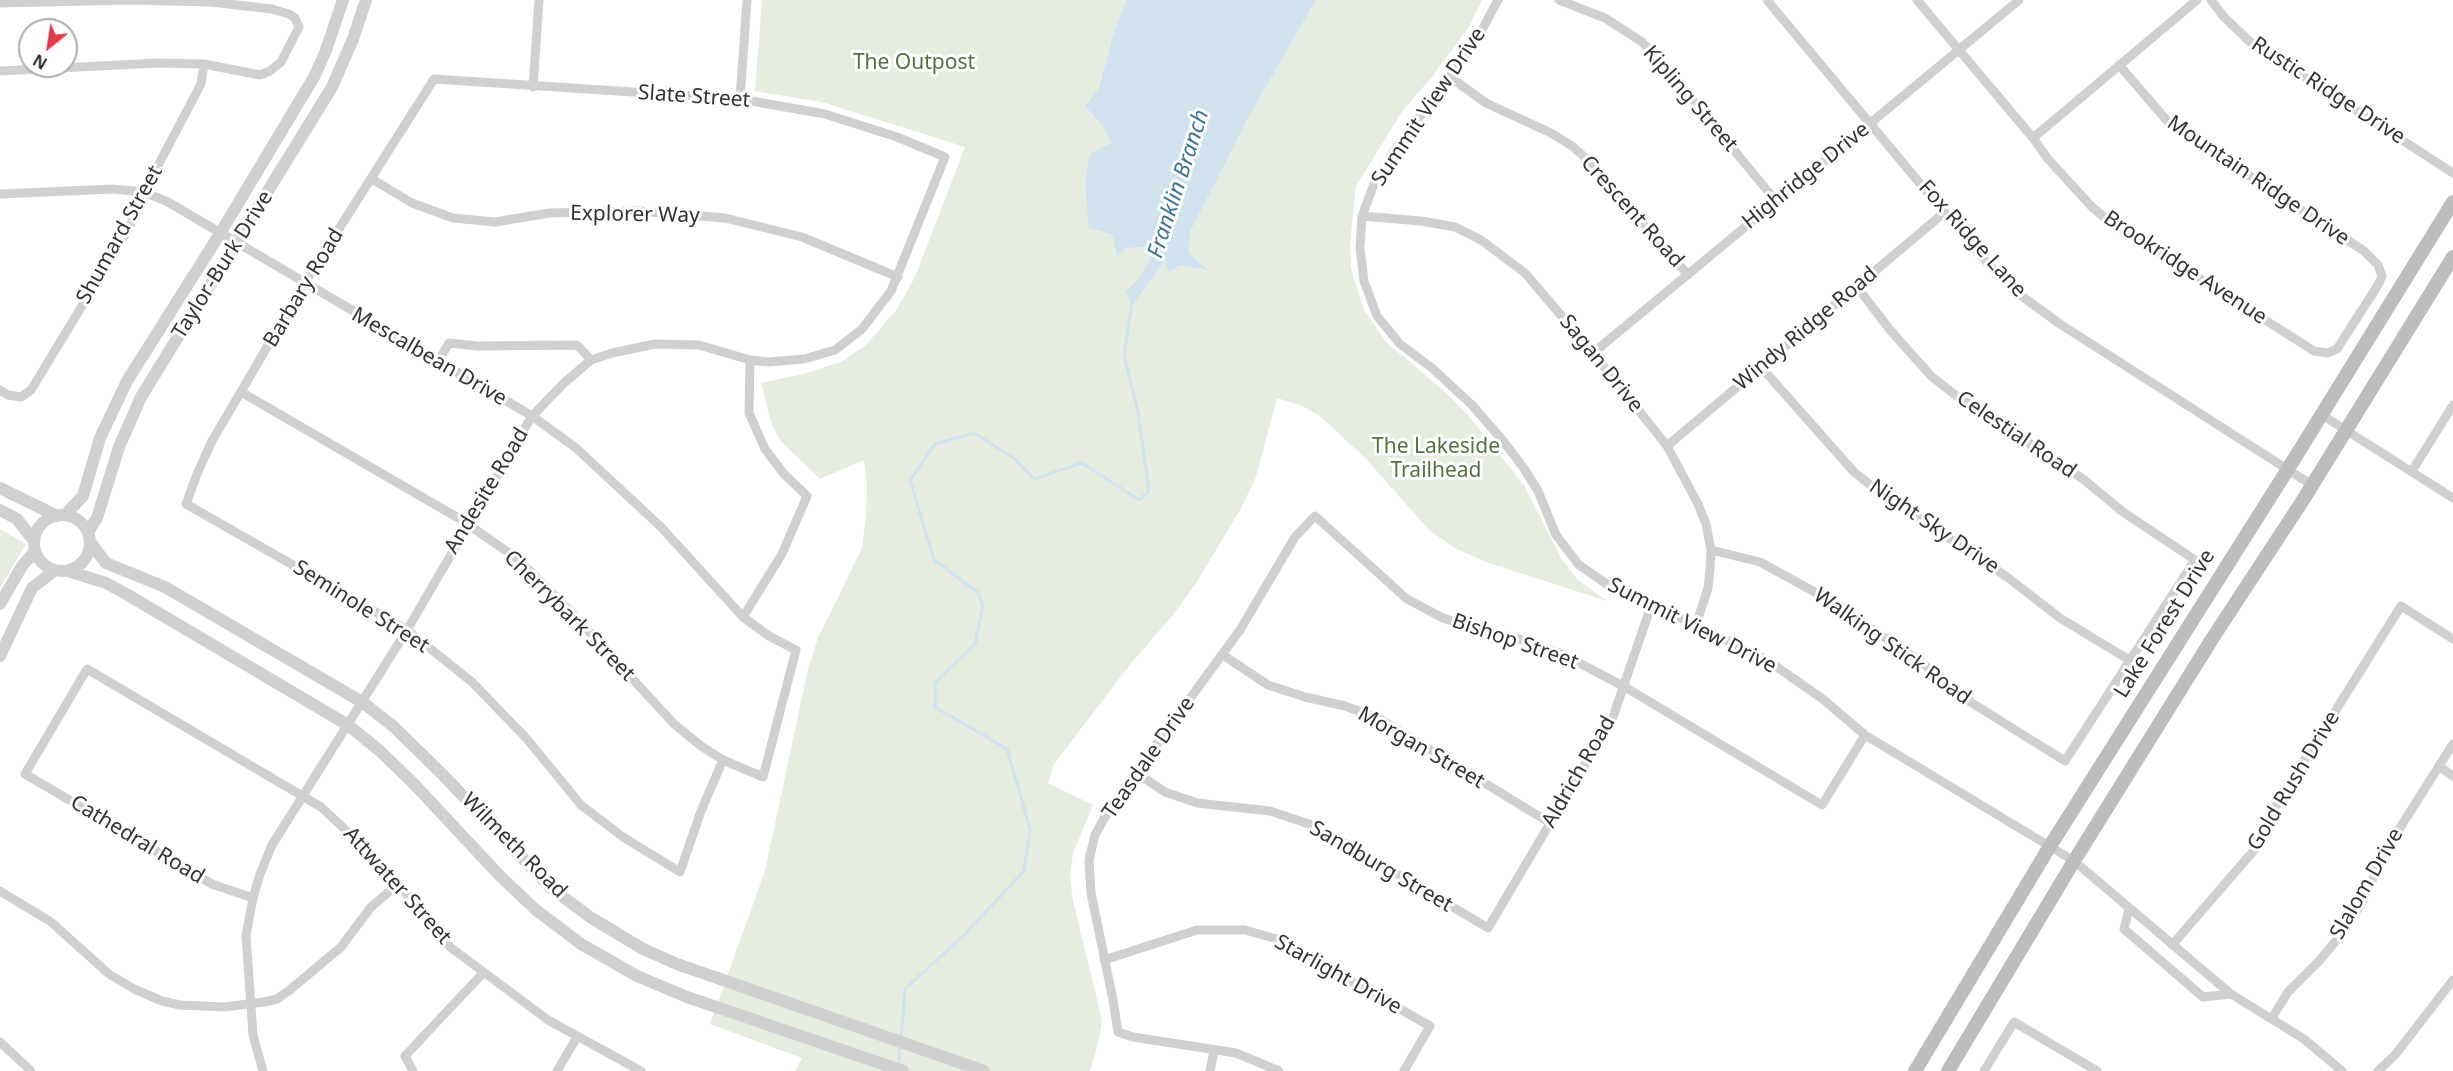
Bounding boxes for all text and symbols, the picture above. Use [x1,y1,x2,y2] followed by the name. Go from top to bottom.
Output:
[18,18,78,78] north arrow
[1367,23,1491,191] street label: Summit View Drive
[2246,32,2410,150] street label: Rustic Ridge Drive
[1637,41,1743,157] street label: Kipling Street
[29,49,51,75] text: N
[853,50,975,76] park label: The Outpost
[637,81,751,113] street label: Slate Street
[1143,107,1215,261] water label: Franklin Branch
[2162,111,2354,251] street label: Mountain Ridge Drive
[1737,117,1875,235] street label: Highridge Drive
[1575,151,1689,273] street label: Crescent Road
[72,161,168,309] street label: Shumard Street
[1913,175,2031,303] street label: Fox Ridge Lane
[167,186,279,344] street label: Taylor-Burk Drive
[570,201,700,229] street label: Explorer Way
[2099,206,2271,330] street label: Brookridge Avenue
[259,224,349,352] street label: Barbary Road
[1729,262,1883,396] street label: Windy Ridge Road
[347,302,511,412] street label: Mescalbean Drive
[1554,310,1648,418] street label: Sagan Drive
[1952,386,2080,484] street label: Celestial Road
[440,424,534,558] street label: Andesite Road
[1372,434,1500,484] park label: The Lakeside Trailhead
[1864,474,2004,580] street label: Night Sky Drive
[498,545,640,687] street label: Cherrybark Street
[2109,545,2221,703] street label: Lake Forest Drive
[288,555,434,659] street label: Seminole Street
[1604,573,1780,679] street label: Summit View Drive
[1809,583,1975,711] street label: Walking Stick Road
[1449,609,1581,675] street label: Bishop Street
[1098,692,1200,824] street label: Teasdale Drive
[1353,702,1489,794] street label: Morgan Street
[2242,707,2346,855] street label: Gold Rush Drive
[1537,712,1621,832] street label: Aldrich Road
[456,788,572,904] street label: Wilmeth Road
[65,790,209,890] street label: Cathedral Road
[1305,816,1457,918] street label: Sandburg Street
[338,822,456,950] street label: Attwater Street
[2325,824,2409,944] street label: Slalom Drive
[1270,930,1406,1020] street label: Starlight Drive

